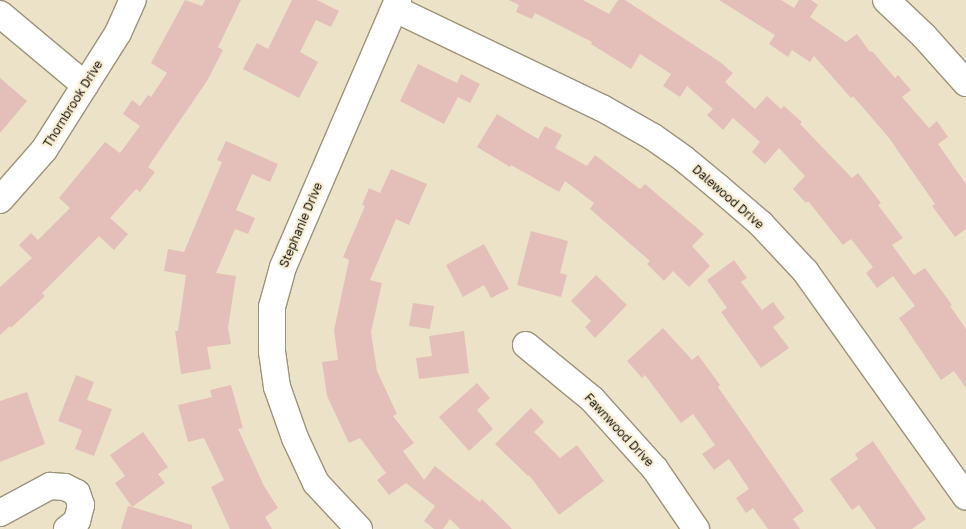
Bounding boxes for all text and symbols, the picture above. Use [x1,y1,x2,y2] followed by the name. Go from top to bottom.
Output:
[40,58,106,150] street label: Thornbrook Drive
[689,162,767,232] street label: Dalewood Drive
[277,180,325,270] street label: Stephanie Drive
[581,390,657,470] street label: Fawnwood Drive

